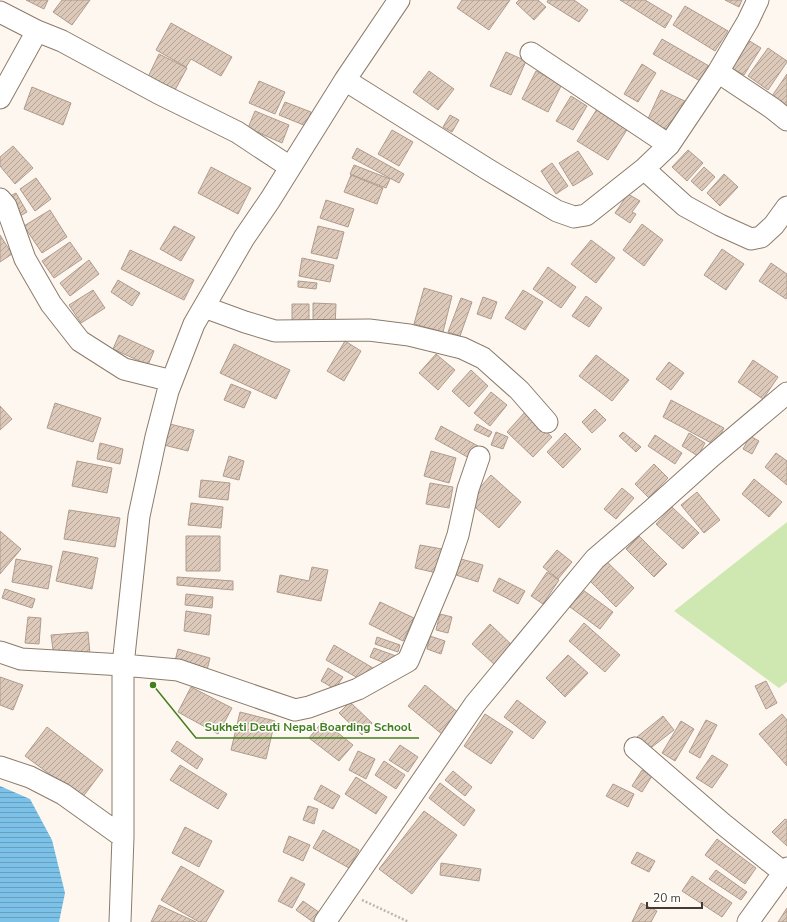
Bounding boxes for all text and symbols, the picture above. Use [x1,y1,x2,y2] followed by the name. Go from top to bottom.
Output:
[196,714,419,738] callout: Sukheti Deuti Nepal Boarding School
[204,719,412,735] text: Sukheti Deuti Nepal Boarding School
[647,884,702,910] scale bar
[653,890,681,906] text: 20 m

